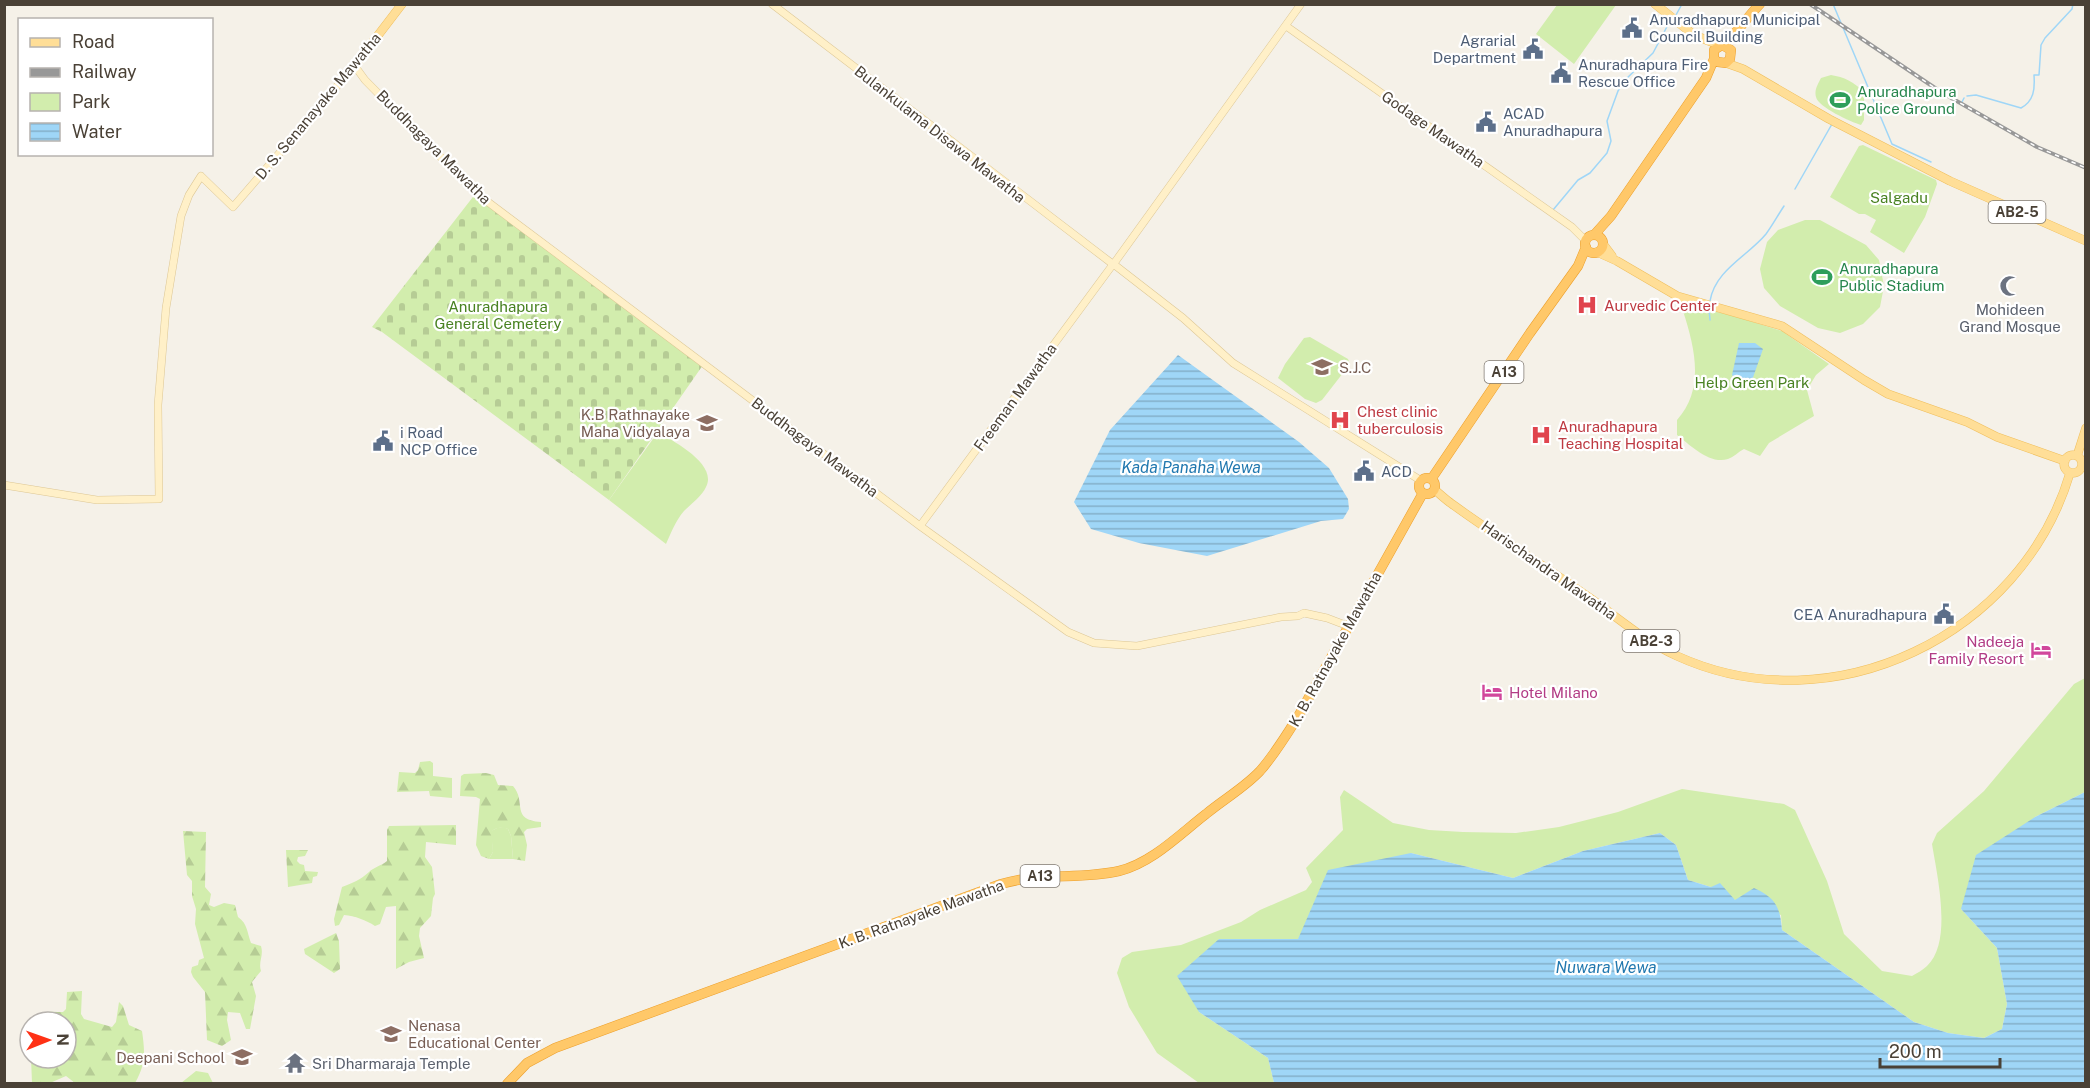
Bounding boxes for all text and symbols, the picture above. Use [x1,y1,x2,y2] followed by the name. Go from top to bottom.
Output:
[1649,11,1820,45] place label: Anuradhapura Municipal Council Building
[1620,16,1644,40] public building icon: Anuradhapura Municipal Council Building
[18,18,213,156] legend
[252,29,384,183] street label: D. S. Senanayake Mawatha
[72,31,115,52] text: Road
[1433,32,1516,66] place label: Agrarial Department
[1521,37,1545,61] public building icon: Agrarial Department
[1578,56,1708,90] place label: Anuradhapura Fire Rescue Office
[72,61,137,82] text: Railway
[1549,61,1573,85] public building icon: Anuradhapura Fire Rescue Office
[851,62,1029,206] street label: Bulankulama Disawa Mawatha
[1857,83,1957,117] place label: Anuradhapura Police Ground
[373,86,495,208] street label: Buddhagaya Mawatha
[1378,87,1488,171] street label: Godage Mawatha
[1828,88,1852,112] sports icon: Anuradhapura Police Ground
[72,91,110,112] text: Park
[1503,105,1603,139] place label: ACAD Anuradhapura
[1474,110,1498,134] public building icon: ACAD Anuradhapura
[72,121,122,142] text: Water
[1870,189,1928,206] park label: Salgadu
[1988,201,2046,223] road number: AB2-5
[1839,260,1945,294] place label: Anuradhapura Public Stadium
[1810,265,1834,289] sports icon: Anuradhapura Public Stadium
[1998,274,2022,298] mosque icon: Mohideen Grand Mosque
[1575,293,1599,317] hospital icon: Aurvedic Center
[1604,297,1717,314] place label: Aurvedic Center
[435,298,561,332] park label: Anuradhapura General Cemetery
[1959,301,2061,335] place label: Mohideen Grand Mosque
[970,340,1060,454] street label: Freeman Mawatha
[1310,355,1334,379] school or university icon: S.J.C
[1339,359,1371,376] place label: S.J.C
[1484,361,1524,383] road number: A13
[1695,374,1809,391] park label: Help Green Park
[748,394,882,500] street label: Buddhagaya Mawatha
[1357,403,1443,437] place label: Chest clinic tuberculosis
[581,406,690,440] place label: K.B Rathnayake Maha Vidyalaya
[1328,408,1352,432] hospital icon: Chest clinic tuberculosis
[695,411,719,435] school or university icon: K.B Rathnayake Maha Vidyalaya
[1558,418,1683,452] place label: Anuradhapura Teaching Hospital
[1529,423,1553,447] hospital icon: Anuradhapura Teaching Hospital
[400,424,478,458] place label: i Road NCP Office
[371,429,395,453] public building icon: i Road NCP Office
[1121,458,1261,477] water label: Kada Panaha Wewa
[1352,459,1376,483] public building icon: ACD
[1381,463,1412,480] place label: ACD
[1478,517,1620,623] street label: Harischandra Mawatha
[1285,569,1385,729] street label: K. B. Ratnayake Mawatha
[1932,602,1956,626] public building icon: CEA Anuradhapura
[1794,606,1927,623] place label: CEA Anuradhapura
[1622,630,1680,652] road number: AB2-3
[1928,633,2024,667] place label: Nadeeja Family Resort
[2029,638,2053,662] hotel icon: Nadeeja Family Resort
[1480,680,1504,704] hotel icon: Hotel Milano
[1509,684,1598,701] place label: Hotel Milano
[1020,865,1060,887] road number: A13
[836,876,1006,952] street label: K. B. Ratnayake Mawatha
[1555,958,1657,977] water label: Nuwara Wewa
[18,1010,78,1070] north arrow
[408,1017,541,1051] place label: Nenasa Educational Center
[379,1022,403,1046] school or university icon: Nenasa Educational Center
[1880,1031,2000,1069] scale bar
[53,1033,72,1046] text: N
[1889,1041,1942,1062] text: 200 m
[230,1045,254,1069] school or university icon: Deepani School
[116,1049,225,1066] place label: Deepani School
[283,1051,307,1075] temple icon: Sri Dharmaraja Temple
[312,1055,470,1072] place label: Sri Dharmaraja Temple

